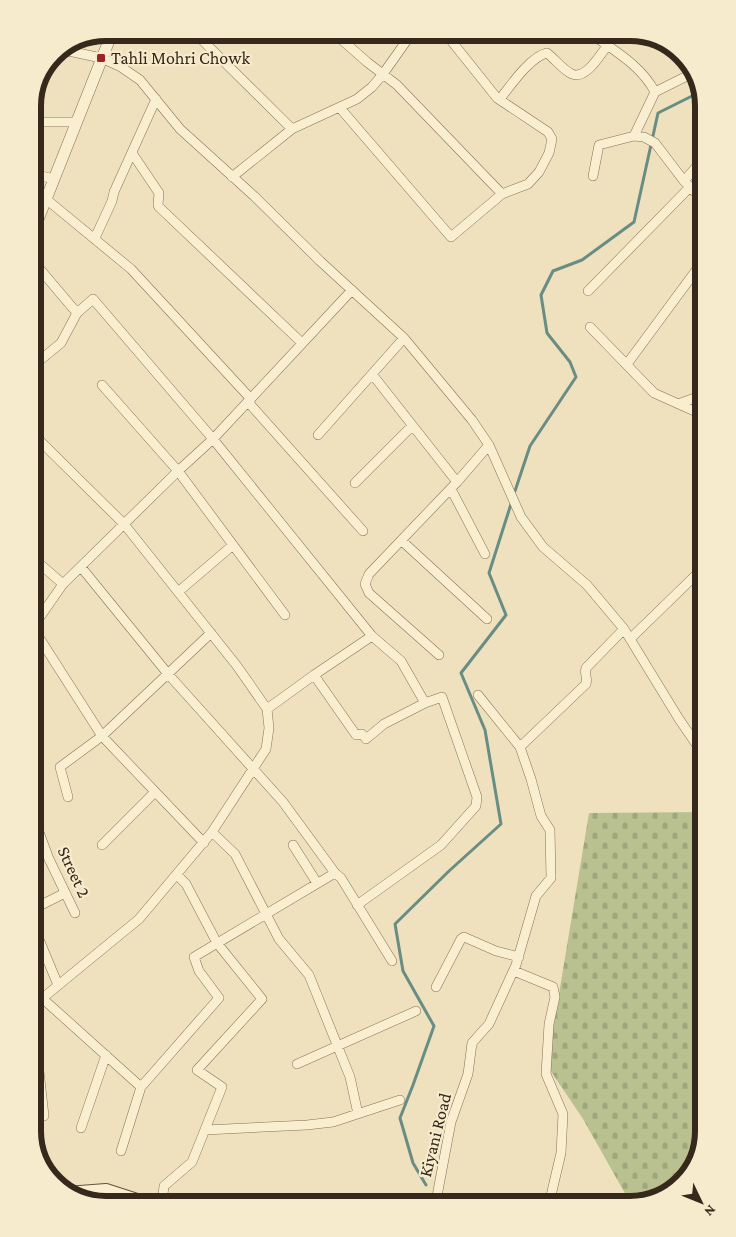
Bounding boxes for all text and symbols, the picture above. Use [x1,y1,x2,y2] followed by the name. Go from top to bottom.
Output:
[111,48,250,68] place label: Tahli Mohri Chowk
[95,52,107,64] marker: Tahli Mohri Chowk
[53,843,95,901] street label: Street 2
[415,1090,455,1179] street label: Kiyani Road
[676,1177,726,1227] north arrow
[701,1202,720,1220] text: N

